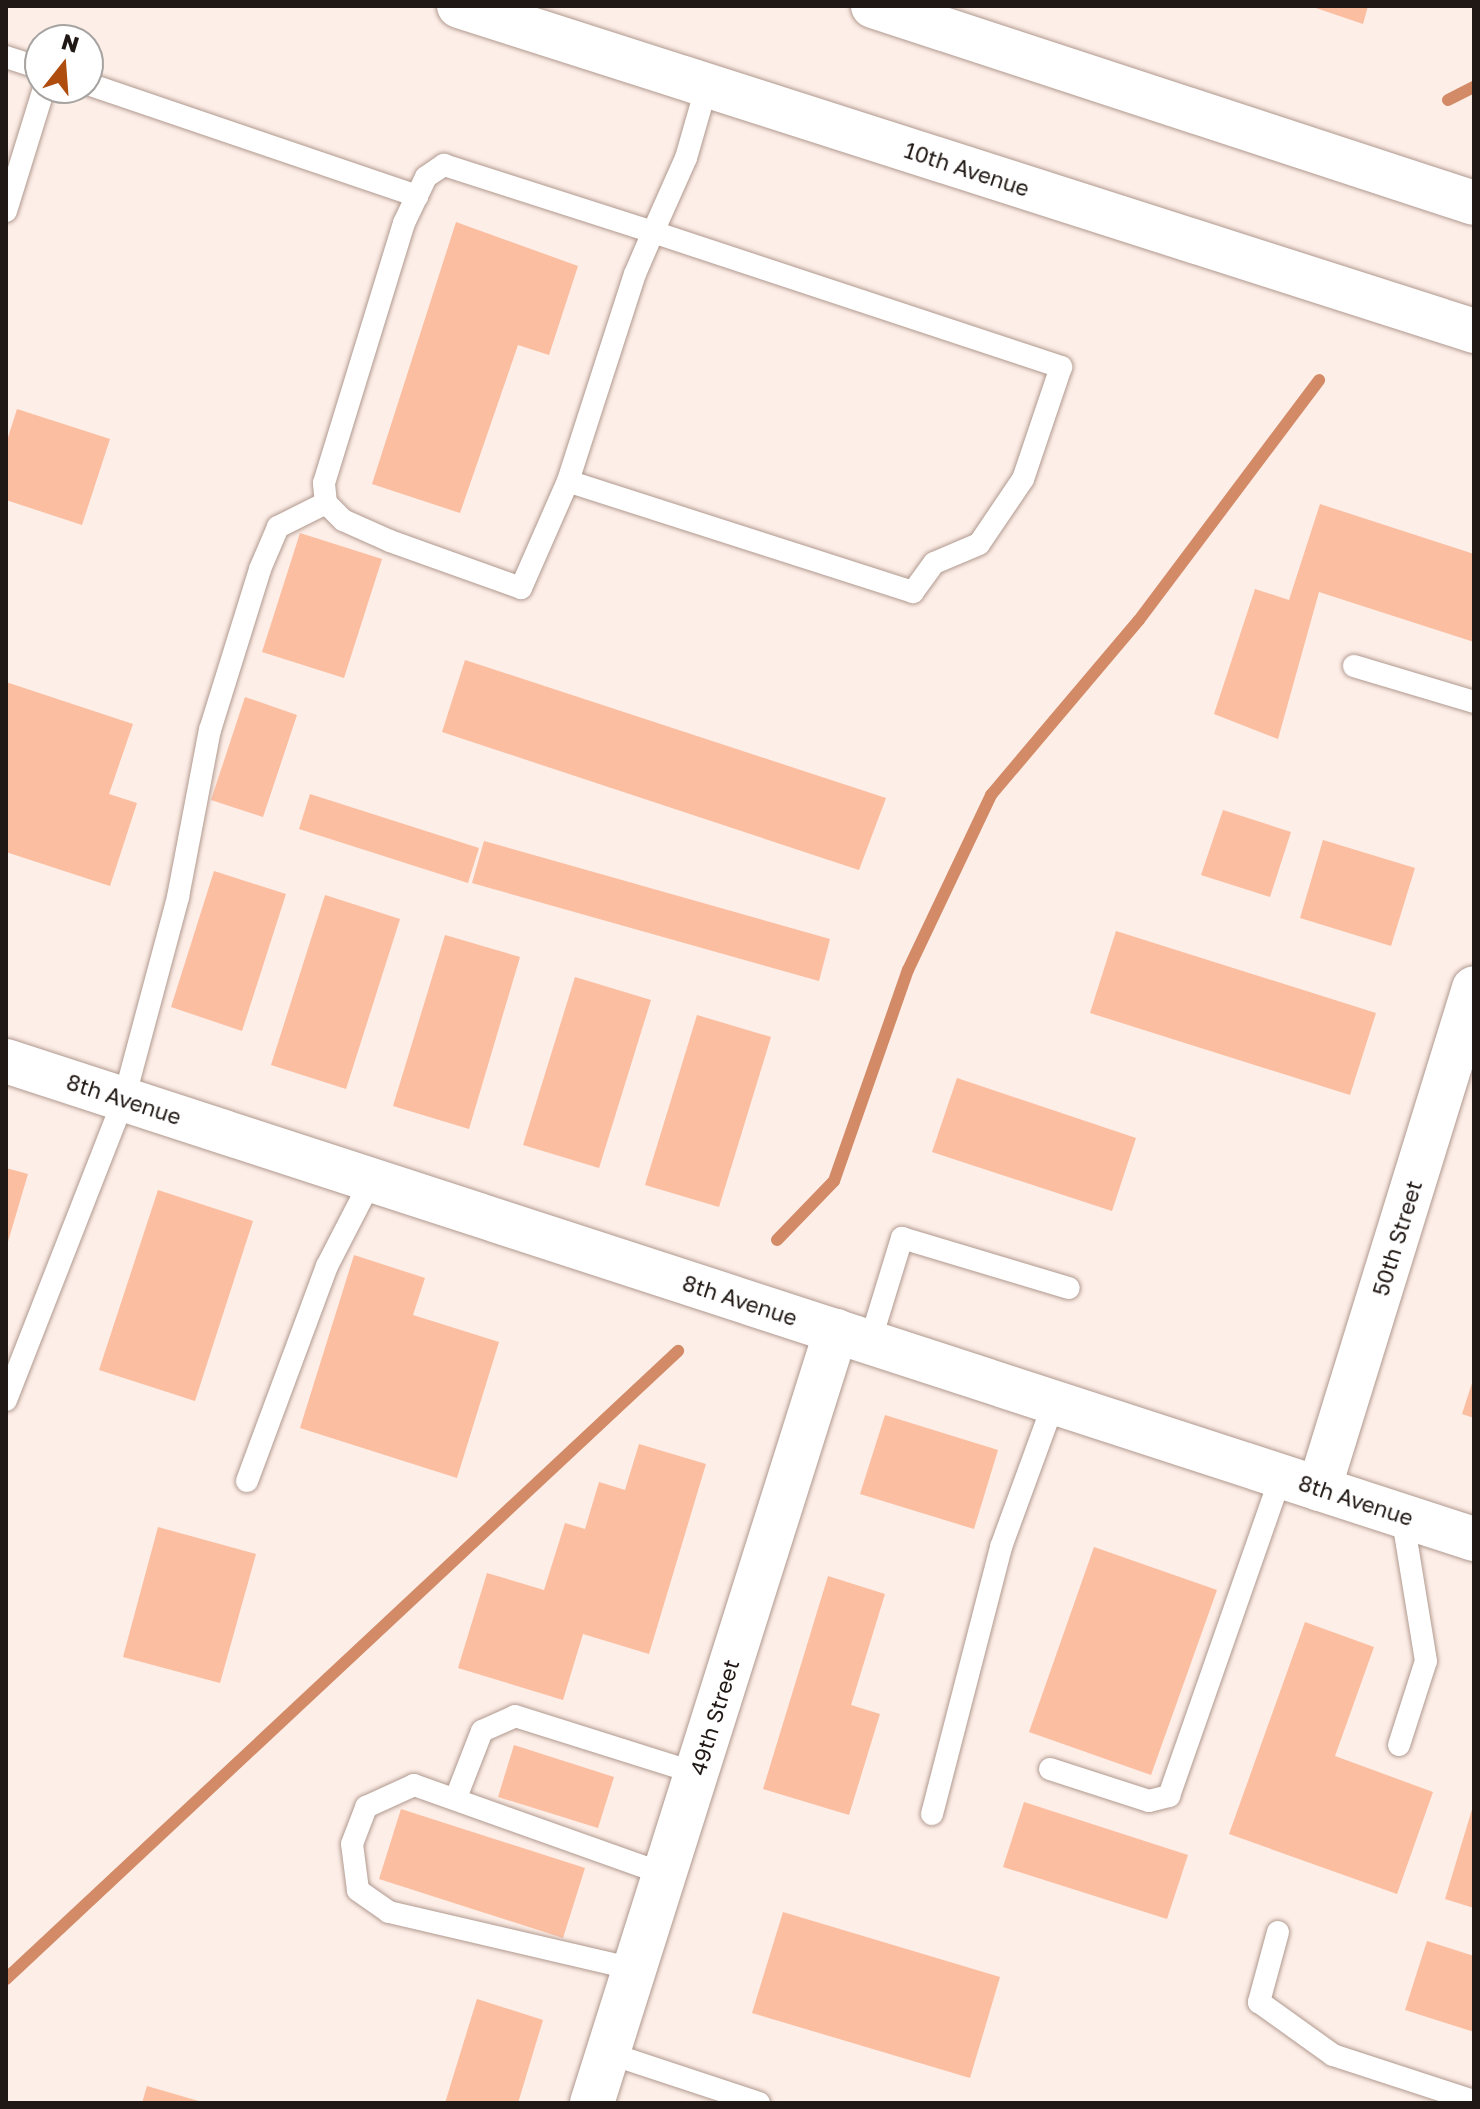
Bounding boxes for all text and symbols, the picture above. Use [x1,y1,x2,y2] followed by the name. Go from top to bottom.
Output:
[24,24,104,104] north arrow
[59,27,83,58] text: N
[901,136,1033,202] street label: 10th Avenue
[63,1068,185,1130] street label: 8th Avenue
[1367,1177,1427,1299] street label: 50th Street
[679,1269,801,1331] street label: 8th Avenue
[1295,1469,1417,1531] street label: 8th Avenue
[684,1656,744,1778] street label: 49th Street

